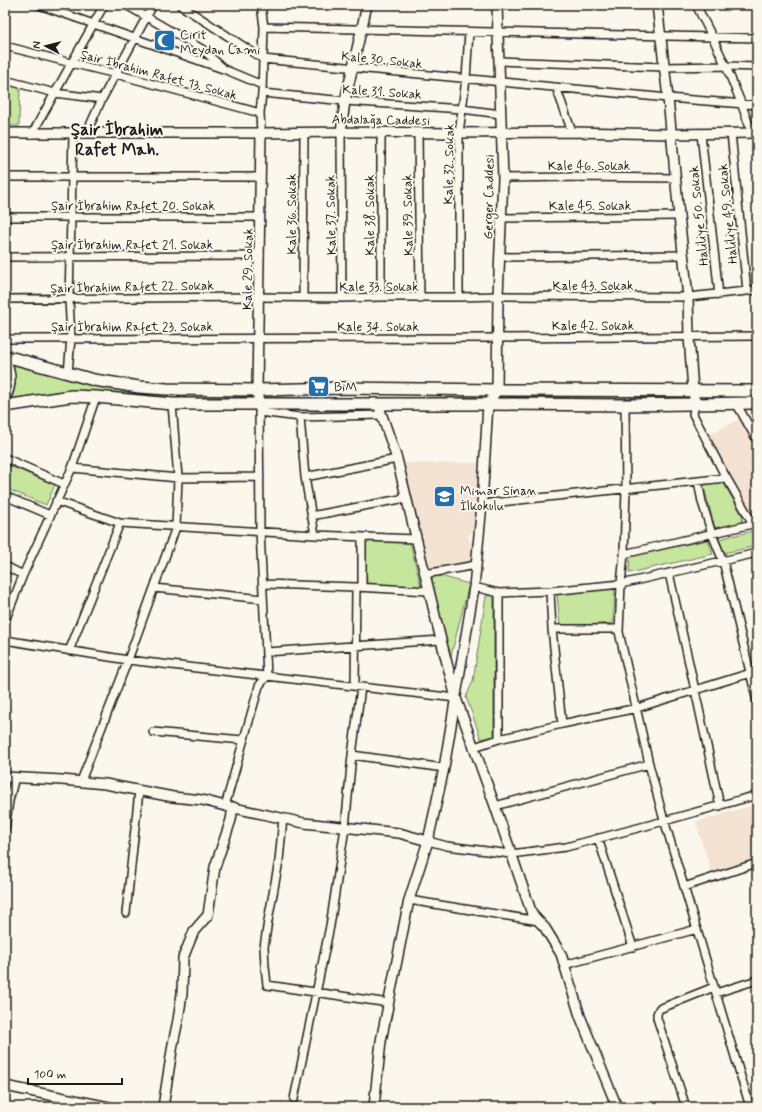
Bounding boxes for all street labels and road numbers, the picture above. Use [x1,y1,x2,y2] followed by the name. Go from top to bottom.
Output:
[78,46,239,105] street label: Şair İbrahim Rafet 13. Sokak
[341,48,424,73] street label: Kale 30. Sokak
[342,81,423,104] street label: Kale 31. Sokak
[332,111,430,130] street label: Abdalağa Caddesi
[440,123,459,204] street label: Kale 32. Sokak
[480,154,500,240] street label: Gerger Caddesi
[548,158,631,175] street label: Kale 46. Sokak
[715,162,742,265] street label: Haliliye 49. Sokak
[686,164,713,267] street label: Haliliye 50. Sokak
[284,173,301,254] street label: Kale 36. Sokak
[322,174,341,255] street label: Kale 37. Sokak
[362,174,379,255] street label: Kale 38. Sokak
[399,174,418,256] street label: Kale 39. Sokak
[51,198,216,215] street label: Şair İbrahim Rafet 20. Sokak
[549,198,632,215] street label: Kale 45. Sokak
[239,227,258,310] street label: Kale 29. Sokak
[51,237,214,254] street label: Şair İbrahim Rafet 21. Sokak
[50,278,214,297] street label: Şair İbrahim Rafet 22. Sokak
[553,278,634,295] street label: Kale 43. Sokak
[339,279,419,296] street label: Kale 33. Sokak
[552,318,635,335] street label: Kale 42. Sokak
[51,319,214,336] street label: Şair İbrahim Rafet 23. Sokak
[337,319,419,336] street label: Kale 34. Sokak

